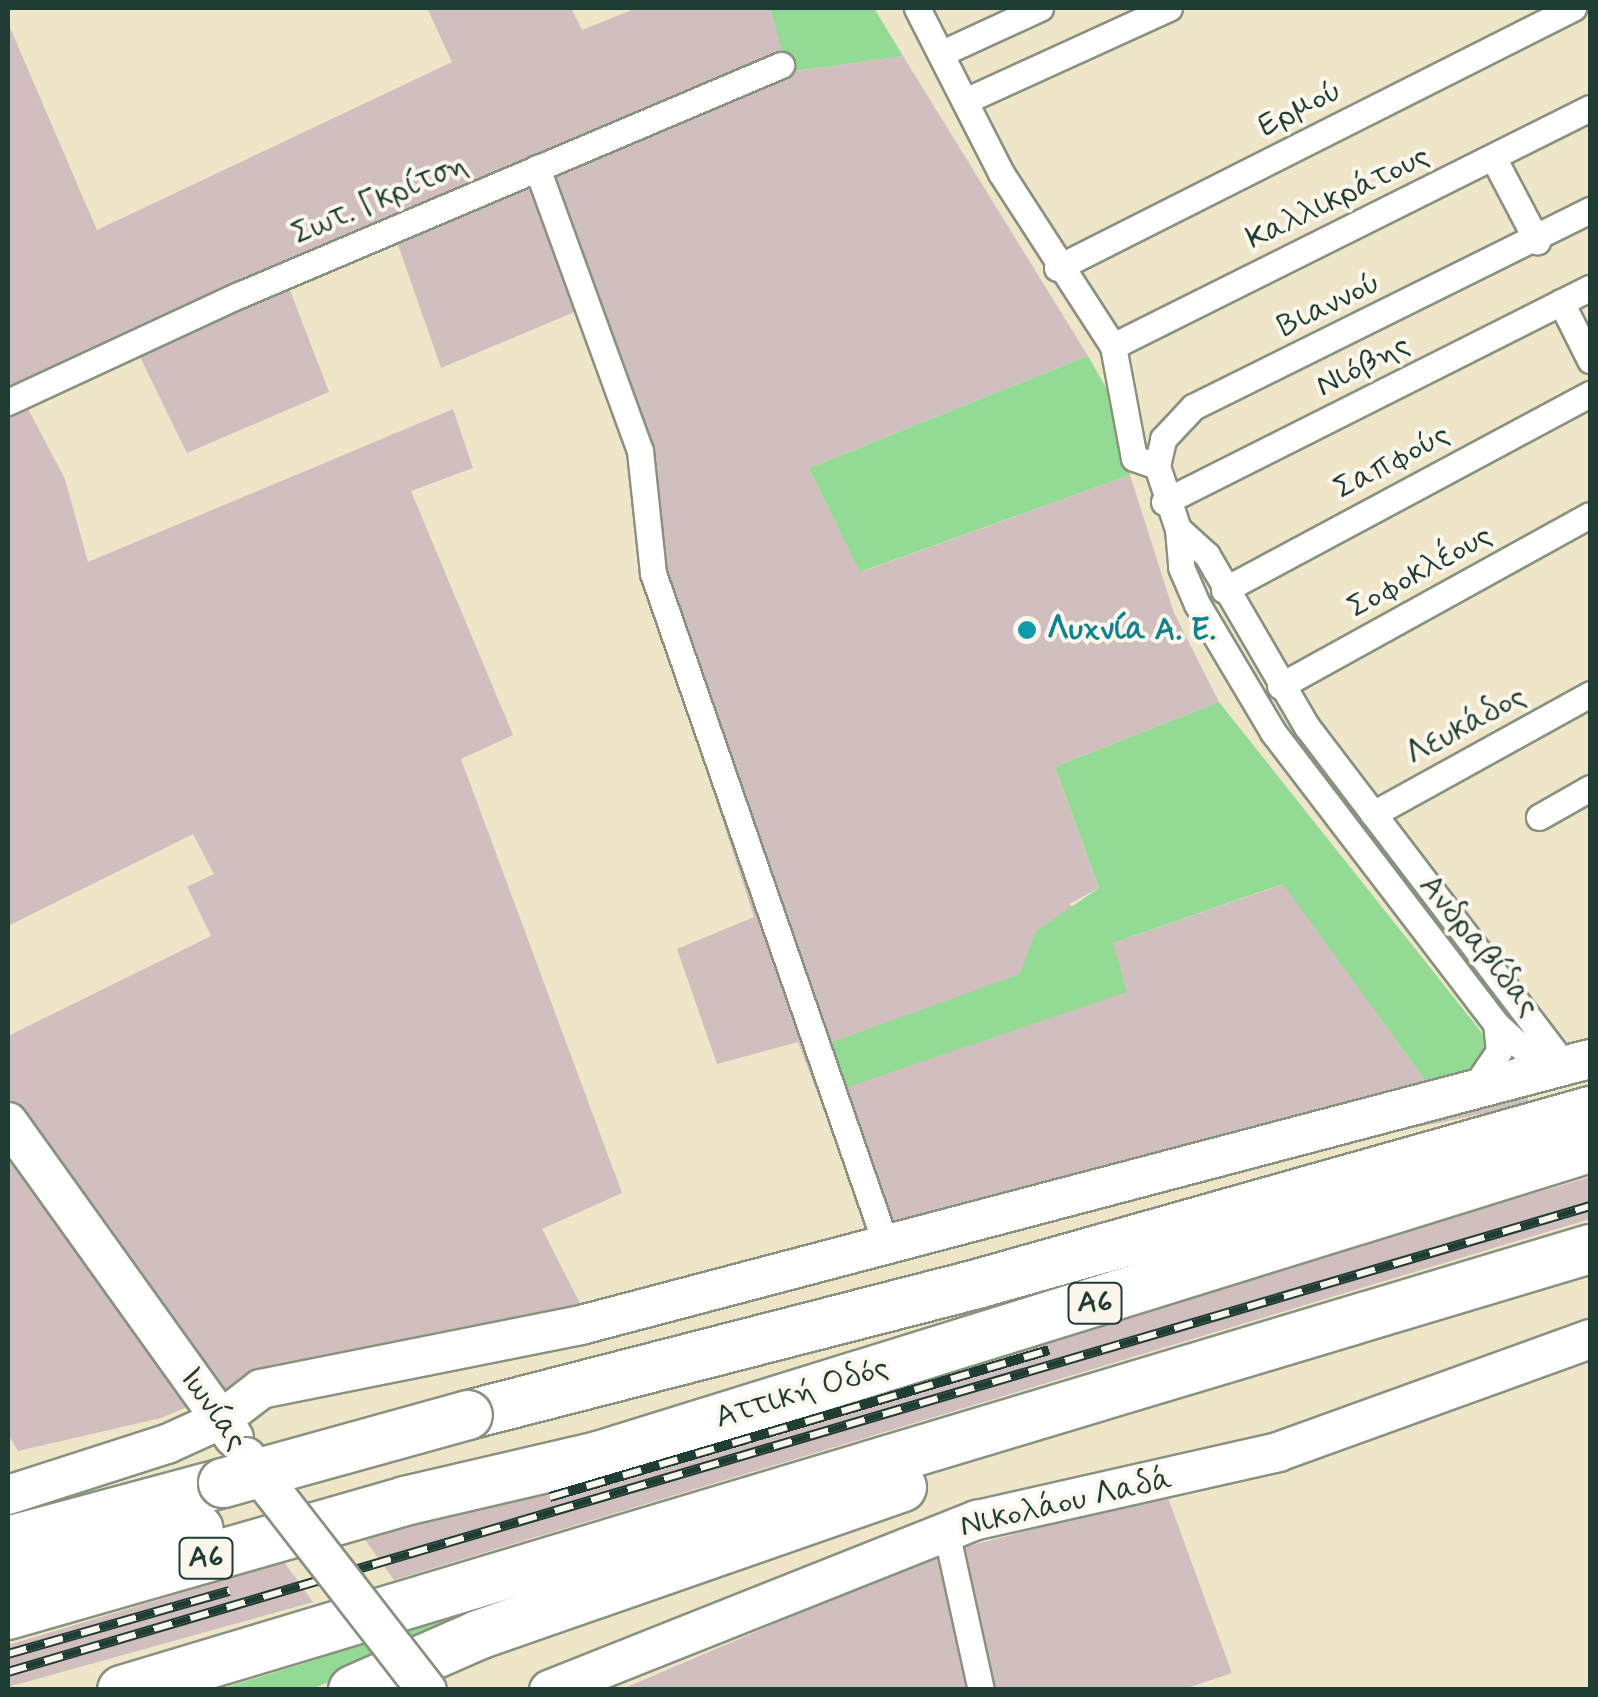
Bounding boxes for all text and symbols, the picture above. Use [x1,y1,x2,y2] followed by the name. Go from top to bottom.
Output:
[1252,72,1348,146] street label: Ερμού
[1240,137,1436,259] street label: Καλλικράτους
[286,146,474,254] street label: Σωτ. Γκρίτση
[1271,264,1387,346] street label: Βιαννού
[1310,326,1416,406] street label: Νιόβης
[1328,416,1456,508] street label: Σαπφούς
[1341,517,1499,627] street label: Σοφοκλέους
[1047,611,1216,649] place label: Λυχνία A. E.
[1016,619,1038,641] marker: Λυχνία A. E.
[1399,677,1533,775] street label: Λευκάδος
[1410,868,1548,1024] street label: Ανδραβίδας
[1068,1278,1122,1328] road number: Α6
[711,1348,893,1438] street label: Αττική Οδός
[171,1360,255,1458] street label: Ιωνίας
[956,1460,1176,1546] street label: Νικολάου Λαδά
[178,1533,234,1583] road number: Α6

